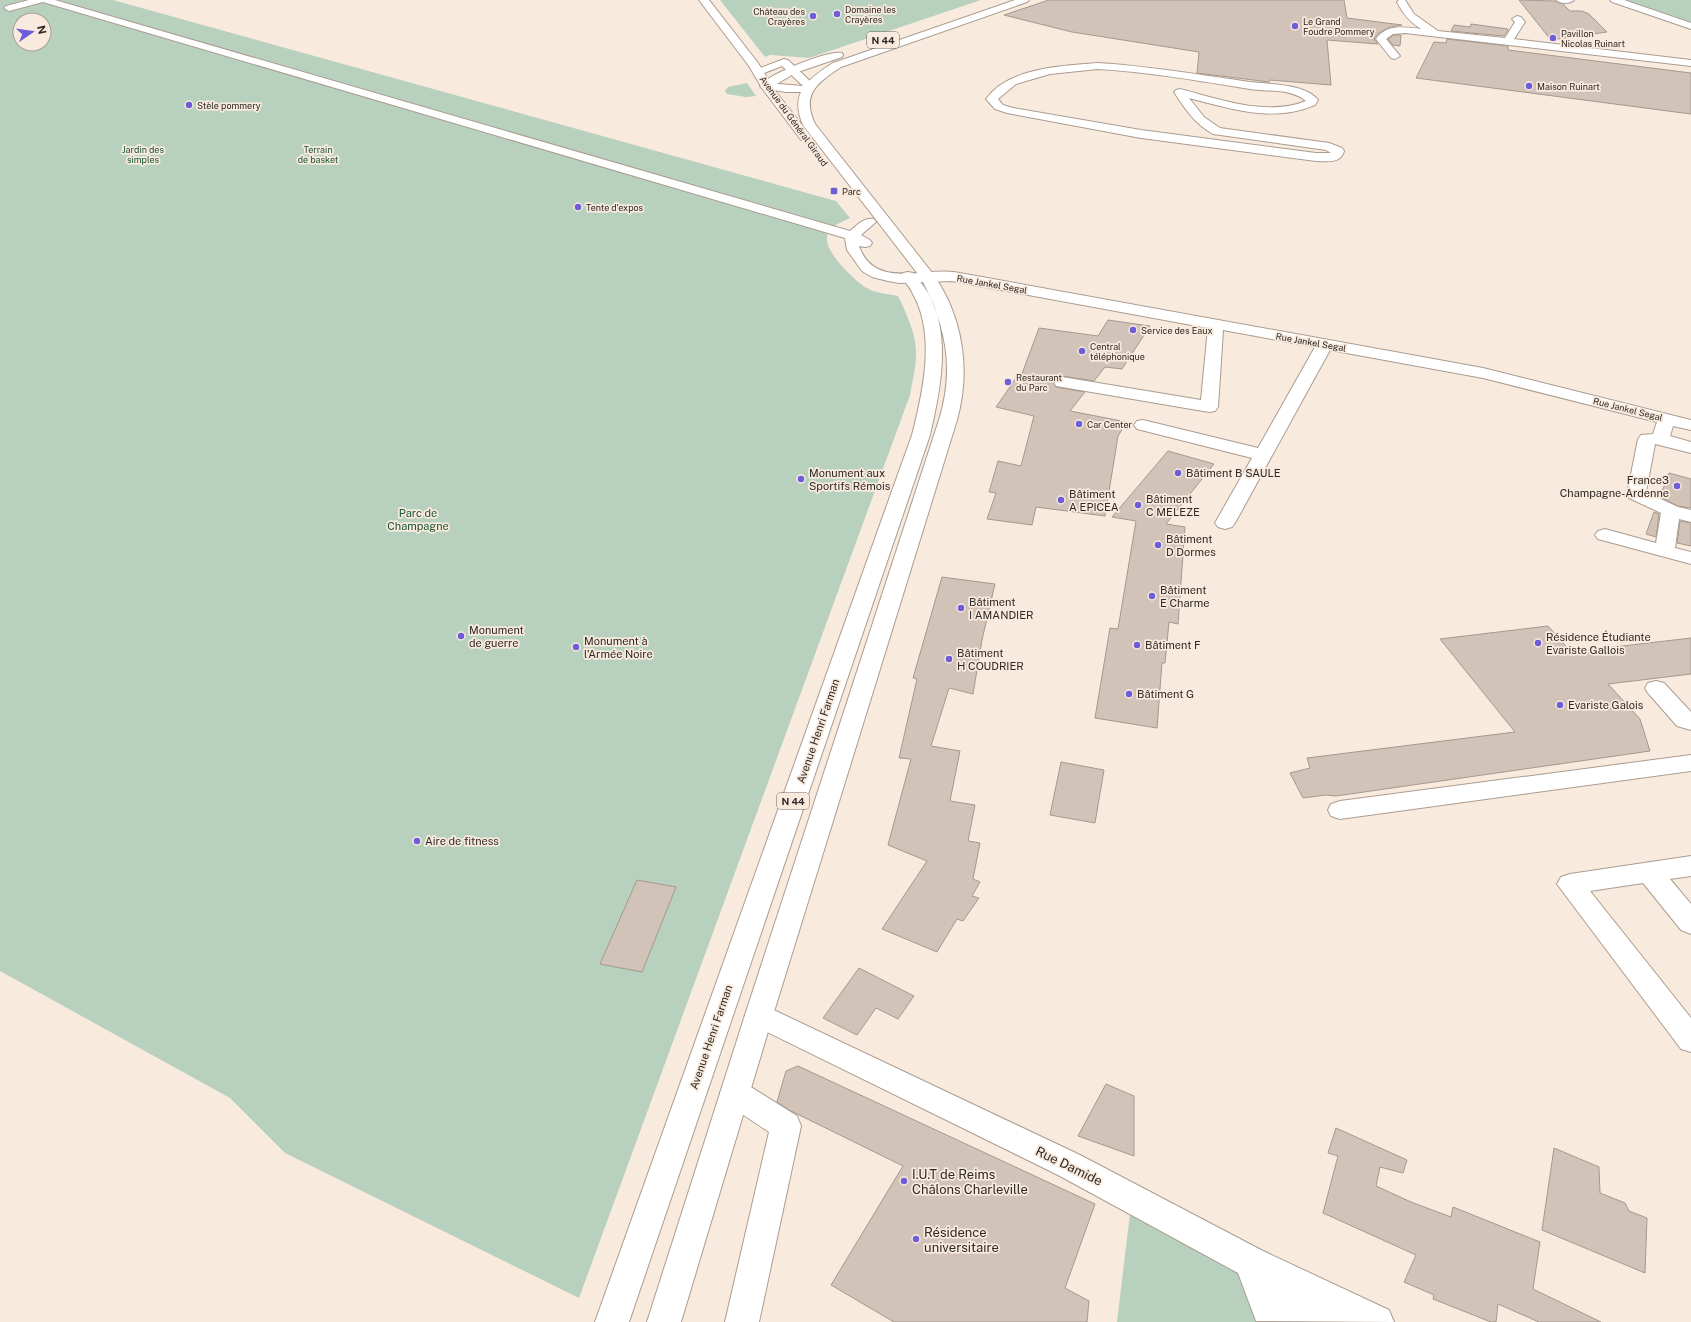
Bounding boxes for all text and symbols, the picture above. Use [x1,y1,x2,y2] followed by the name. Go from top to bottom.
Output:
[845,4,896,25] place label: Domaine les Crayères
[753,6,805,27] place label: Château des Crayères
[832,9,842,19] marker: Domaine les Crayères
[808,11,818,21] marker: Château des Crayères
[12,12,52,52] north arrow
[1303,16,1375,37] place label: Le Grand Foudre Pommery
[1290,21,1300,31] marker: Le Grand Foudre Pommery
[35,24,49,35] text: N
[1561,28,1625,49] place label: Pavillon Nicolas Ruinart
[867,32,899,48] road number: N 44
[1548,33,1558,43] marker: Pavillon Nicolas Ruinart
[758,74,830,168] street label: Avenue du Général Giraud
[1524,81,1534,91] marker: Maison Ruinart
[1537,81,1600,92] place label: Maison Ruinart
[184,100,194,110] marker: Stèle pommery
[197,100,261,111] place label: Stèle pommery
[122,144,164,165] park label: Jardin des simples
[298,144,339,165] park label: Terrain de basket
[829,186,839,196] marker: Parc
[842,186,861,197] place label: Parc
[573,202,583,212] marker: Tente d'expos
[586,202,644,213] place label: Tente d'expos
[956,272,1028,296] street label: Rue Jankel Segal
[1128,325,1138,335] marker: Service des Eaux
[1141,325,1212,336] place label: Service des Eaux
[1275,330,1347,354] street label: Rue Jankel Segal
[1090,341,1145,362] place label: Central téléphonique
[1077,346,1087,356] marker: Central téléphonique
[1016,372,1063,393] place label: Restaurant du Parc
[1003,377,1013,387] marker: Restaurant du Parc
[1592,395,1664,423] street label: Rue Jankel Segal
[1074,419,1084,429] marker: Car Center
[1087,419,1133,430] place label: Car Center
[809,467,891,492] place label: Monument aux Sportifs Rémois
[1186,467,1281,479] place label: Bâtiment B SAULE
[1173,468,1183,478] marker: Bâtiment B SAULE
[796,474,806,484] marker: Monument aux Sportifs Rémois
[1560,474,1669,499] place label: France3 Champagne-Ardenne
[1672,481,1682,491] marker: France3 Champagne-Ardenne
[1069,488,1119,513] place label: Bâtiment A EPICEA
[1146,493,1200,518] place label: Bâtiment C MELEZE
[1056,495,1066,505] marker: Bâtiment A EPICEA
[1133,500,1143,510] marker: Bâtiment C MELEZE
[387,507,449,532] park label: Parc de Champagne
[1166,533,1216,558] place label: Bâtiment D Dormes
[1153,540,1163,550] marker: Bâtiment D Dormes
[1160,584,1210,609] place label: Bâtiment E Charme
[1147,591,1157,601] marker: Bâtiment E Charme
[969,596,1034,621] place label: Bâtiment I AMANDIER
[956,603,966,613] marker: Bâtiment I AMANDIER
[469,624,524,649] place label: Monument de guerre
[1546,630,1651,656] place label: Résidence Étudiante Evariste Gallois
[456,631,466,641] marker: Monument de guerre
[584,635,653,660] place label: Monument à l’Armée Noire
[1533,638,1543,648] marker: Résidence Étudiante Evariste Gallois
[1145,639,1201,651] place label: Bâtiment F
[1132,640,1142,650] marker: Bâtiment F
[571,642,581,652] marker: Monument à l’Armée Noire
[957,647,1024,672] place label: Bâtiment H COUDRIER
[944,654,954,664] marker: Bâtiment H COUDRIER
[794,677,842,785] street label: Avenue Henri Farman
[1137,688,1194,700] place label: Bâtiment G
[1124,689,1134,699] marker: Bâtiment G
[1568,699,1644,711] place label: Evariste Galois
[1555,700,1565,710] marker: Evariste Galois
[777,793,809,809] road number: N 44
[425,835,499,847] place label: Aire de fitness
[412,836,422,846] marker: Aire de fitness
[687,983,735,1091] street label: Avenue Henri Farman
[1033,1143,1105,1189] street label: Rue Damide
[912,1167,1028,1197] place label: I.U.T de Reims Châlons Charleville
[899,1176,909,1186] marker: I.U.T de Reims Châlons Charleville
[924,1225,999,1255] place label: Résidence universitaire
[911,1234,921,1244] marker: Résidence universitaire

